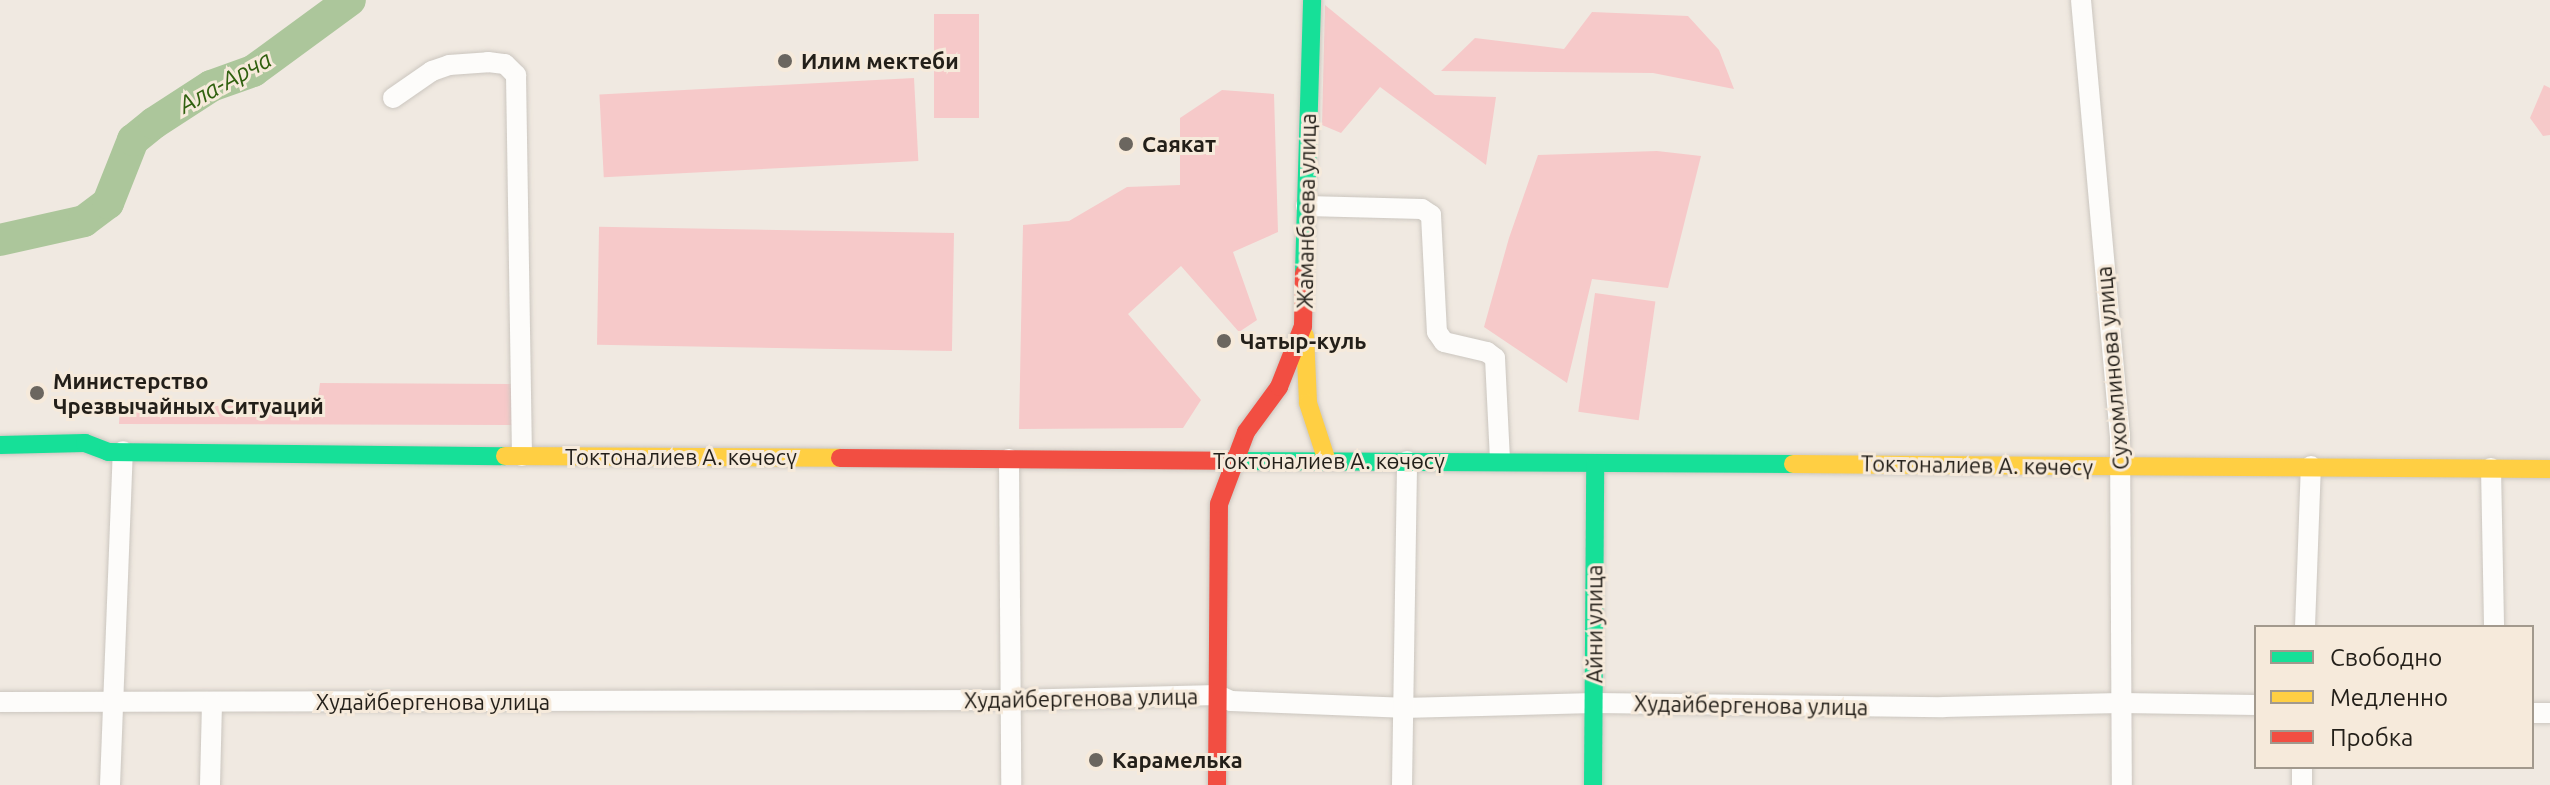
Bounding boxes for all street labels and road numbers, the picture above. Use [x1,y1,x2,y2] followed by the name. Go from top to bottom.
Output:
[1291,113,1321,309] street label: Жаманбаева улица
[2090,265,2134,471] street label: Сухомлинова улица
[565,444,797,470] street label: Токтоналиев А. көчөсү
[1213,448,1445,474] street label: Токтоналиев А. көчөсү
[1861,450,2093,480] street label: Токтоналиев А. көчөсү
[1581,565,1607,683] street label: Айни улица
[964,683,1198,713] street label: Худайбергенова улица
[316,689,550,715] street label: Худайбергенова улица
[1634,690,1868,720] street label: Худайбергенова улица

